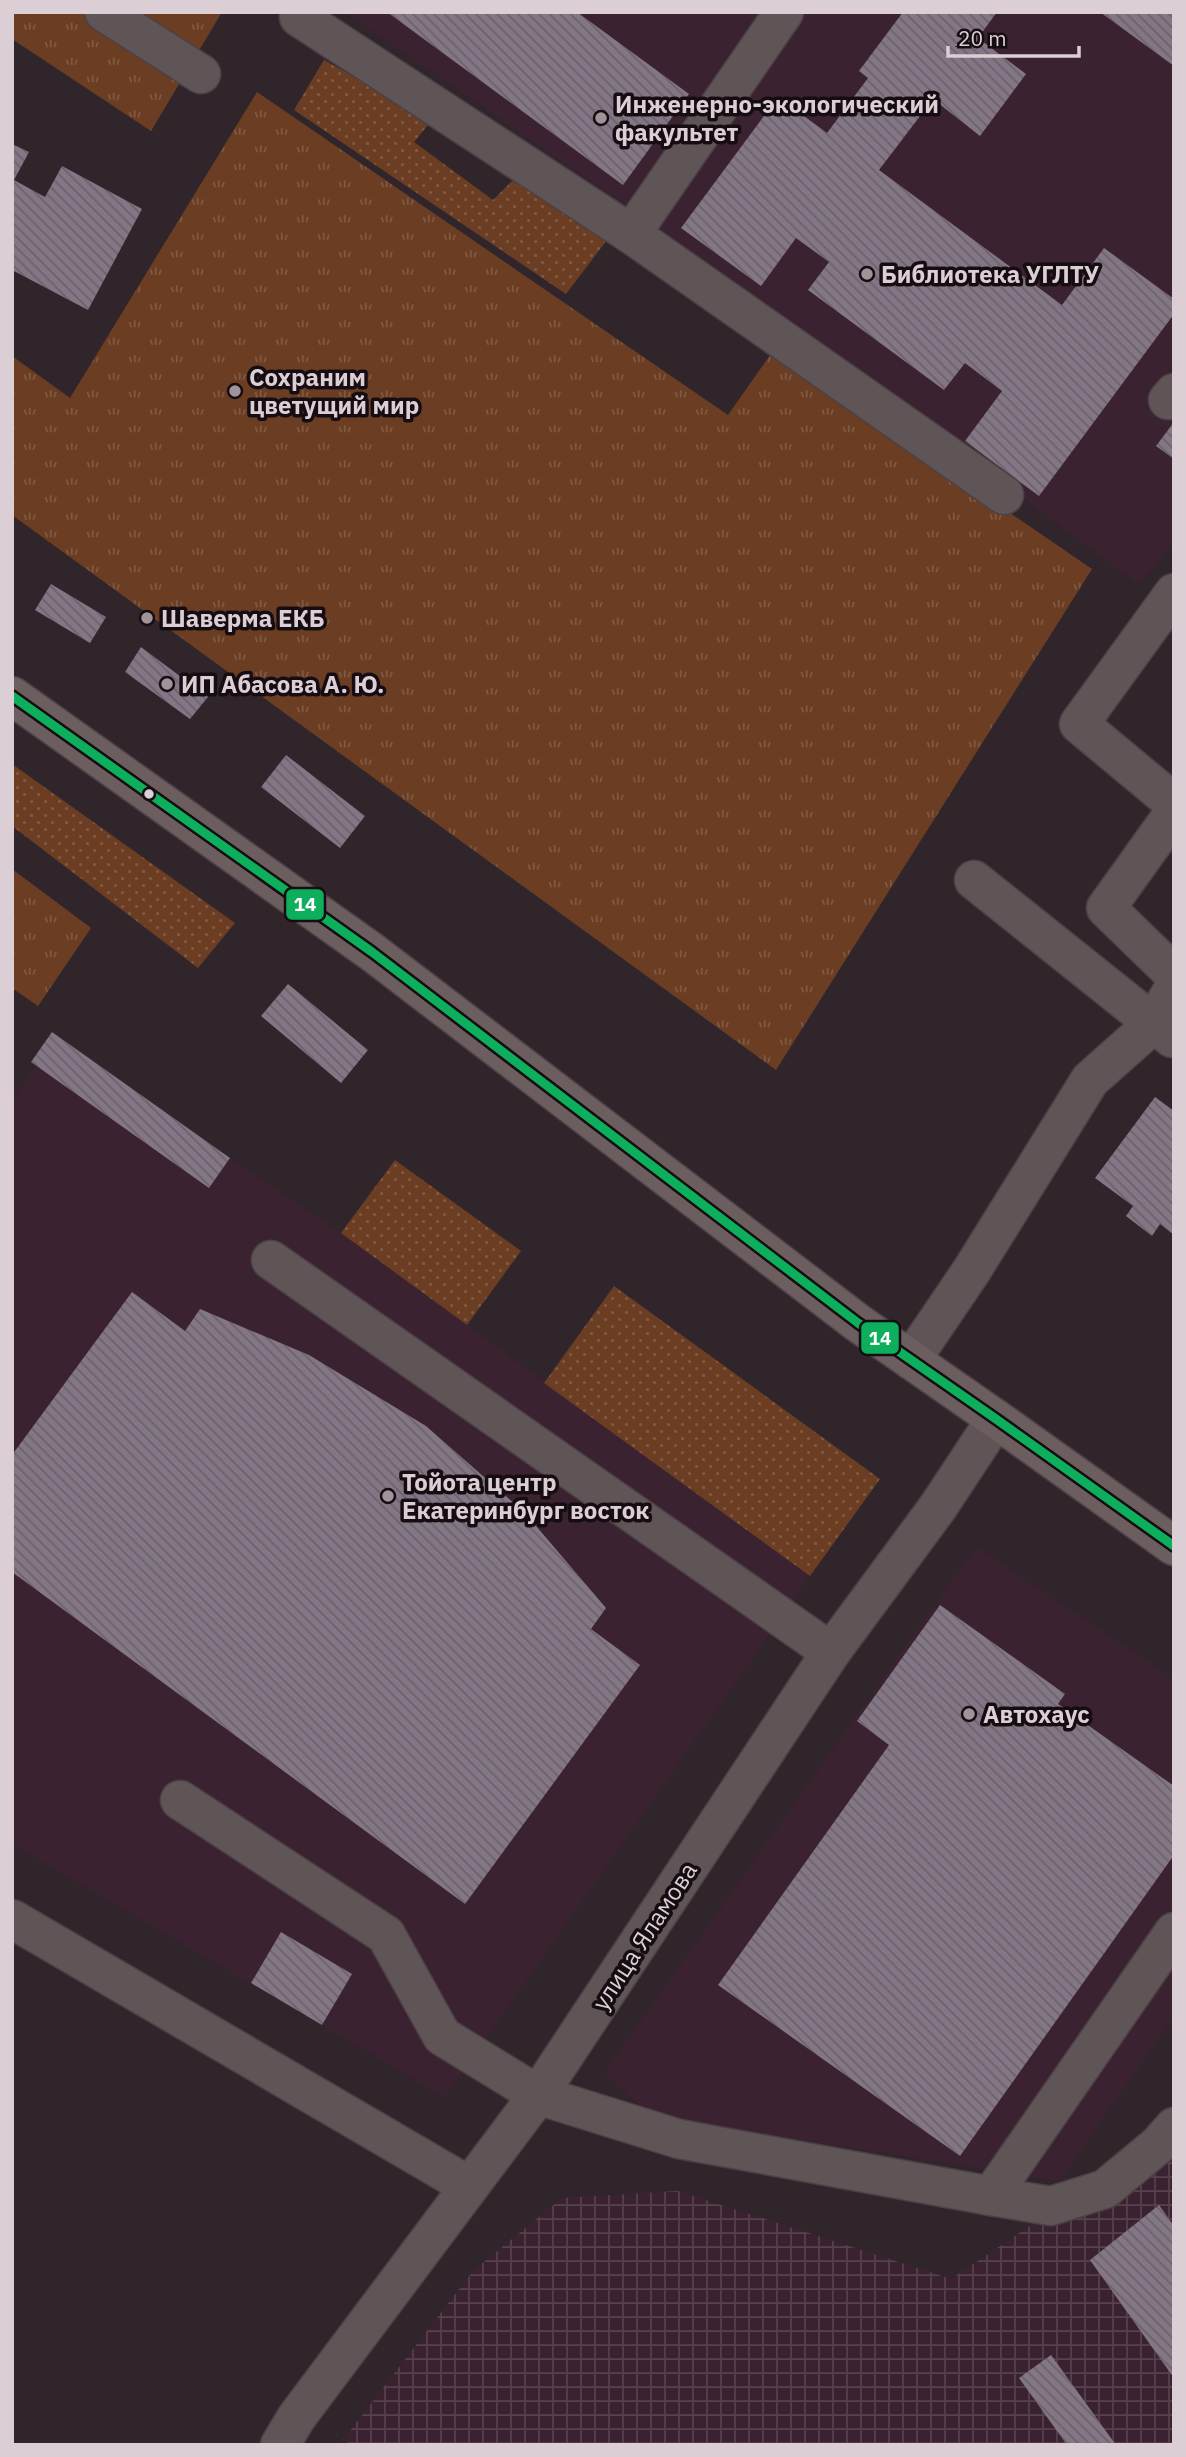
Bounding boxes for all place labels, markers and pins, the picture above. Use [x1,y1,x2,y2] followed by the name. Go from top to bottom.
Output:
[615,88,939,148] place label: Инженерно-экологический факультет
[593,110,609,126] marker: Инженерно-экологический факультет
[881,258,1099,290] place label: Библиотека УГЛТУ
[859,266,875,282] marker: Библиотека УГЛТУ
[249,361,419,421] place label: Сохраним цветущий мир
[227,383,243,399] marker: Сохраним цветущий мир
[161,602,325,634] place label: Шаверма ЕКБ
[139,610,155,626] marker: Шаверма ЕКБ
[181,668,384,700] place label: ИП Абасова А. Ю.
[159,676,175,692] marker: ИП Абасова А. Ю.
[142,787,156,801] unlabelled marker
[402,1466,649,1526] place label: Тойота центр Екатеринбург восток
[380,1488,396,1504] marker: Тойота центр Екатеринбург восток
[983,1698,1090,1730] place label: Автохаус
[961,1706,977,1722] marker: Автохаус

